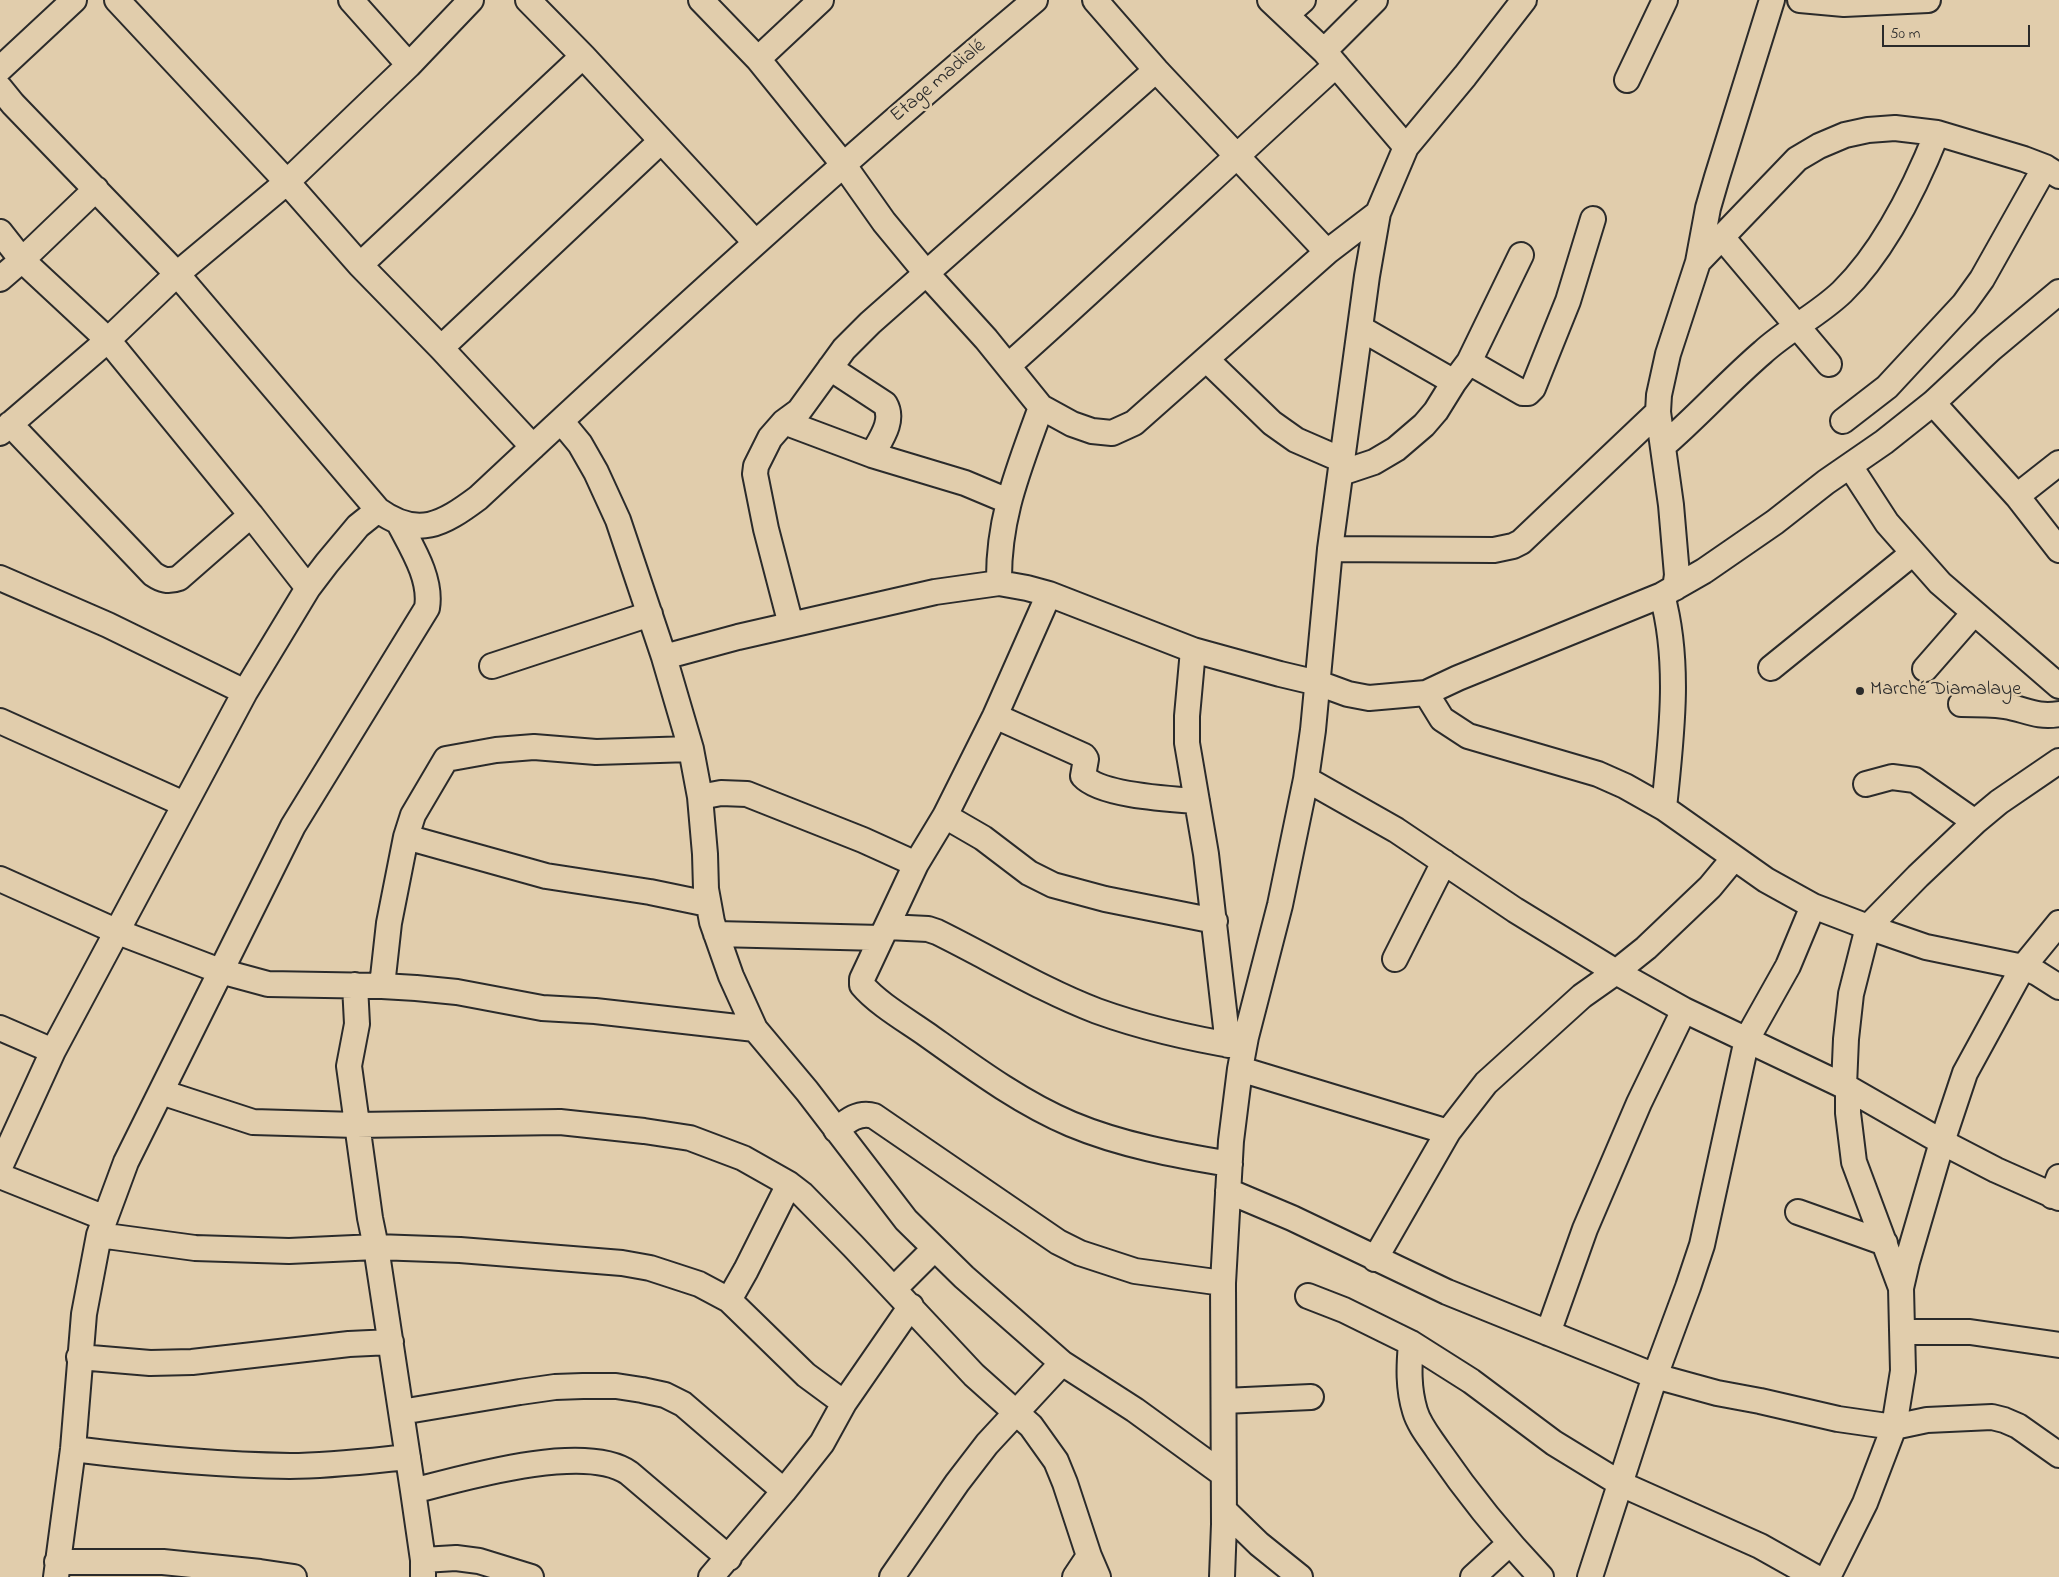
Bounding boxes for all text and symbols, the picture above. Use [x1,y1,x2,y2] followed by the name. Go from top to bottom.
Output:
[1884,15,2032,47] scale bar
[1890,23,1920,45] text: 50 m
[887,35,991,129] street label: Etage madialé
[1870,679,2021,703] place label: Marché Diamalaye
[1854,685,1866,697] marker: Marché Diamalaye

